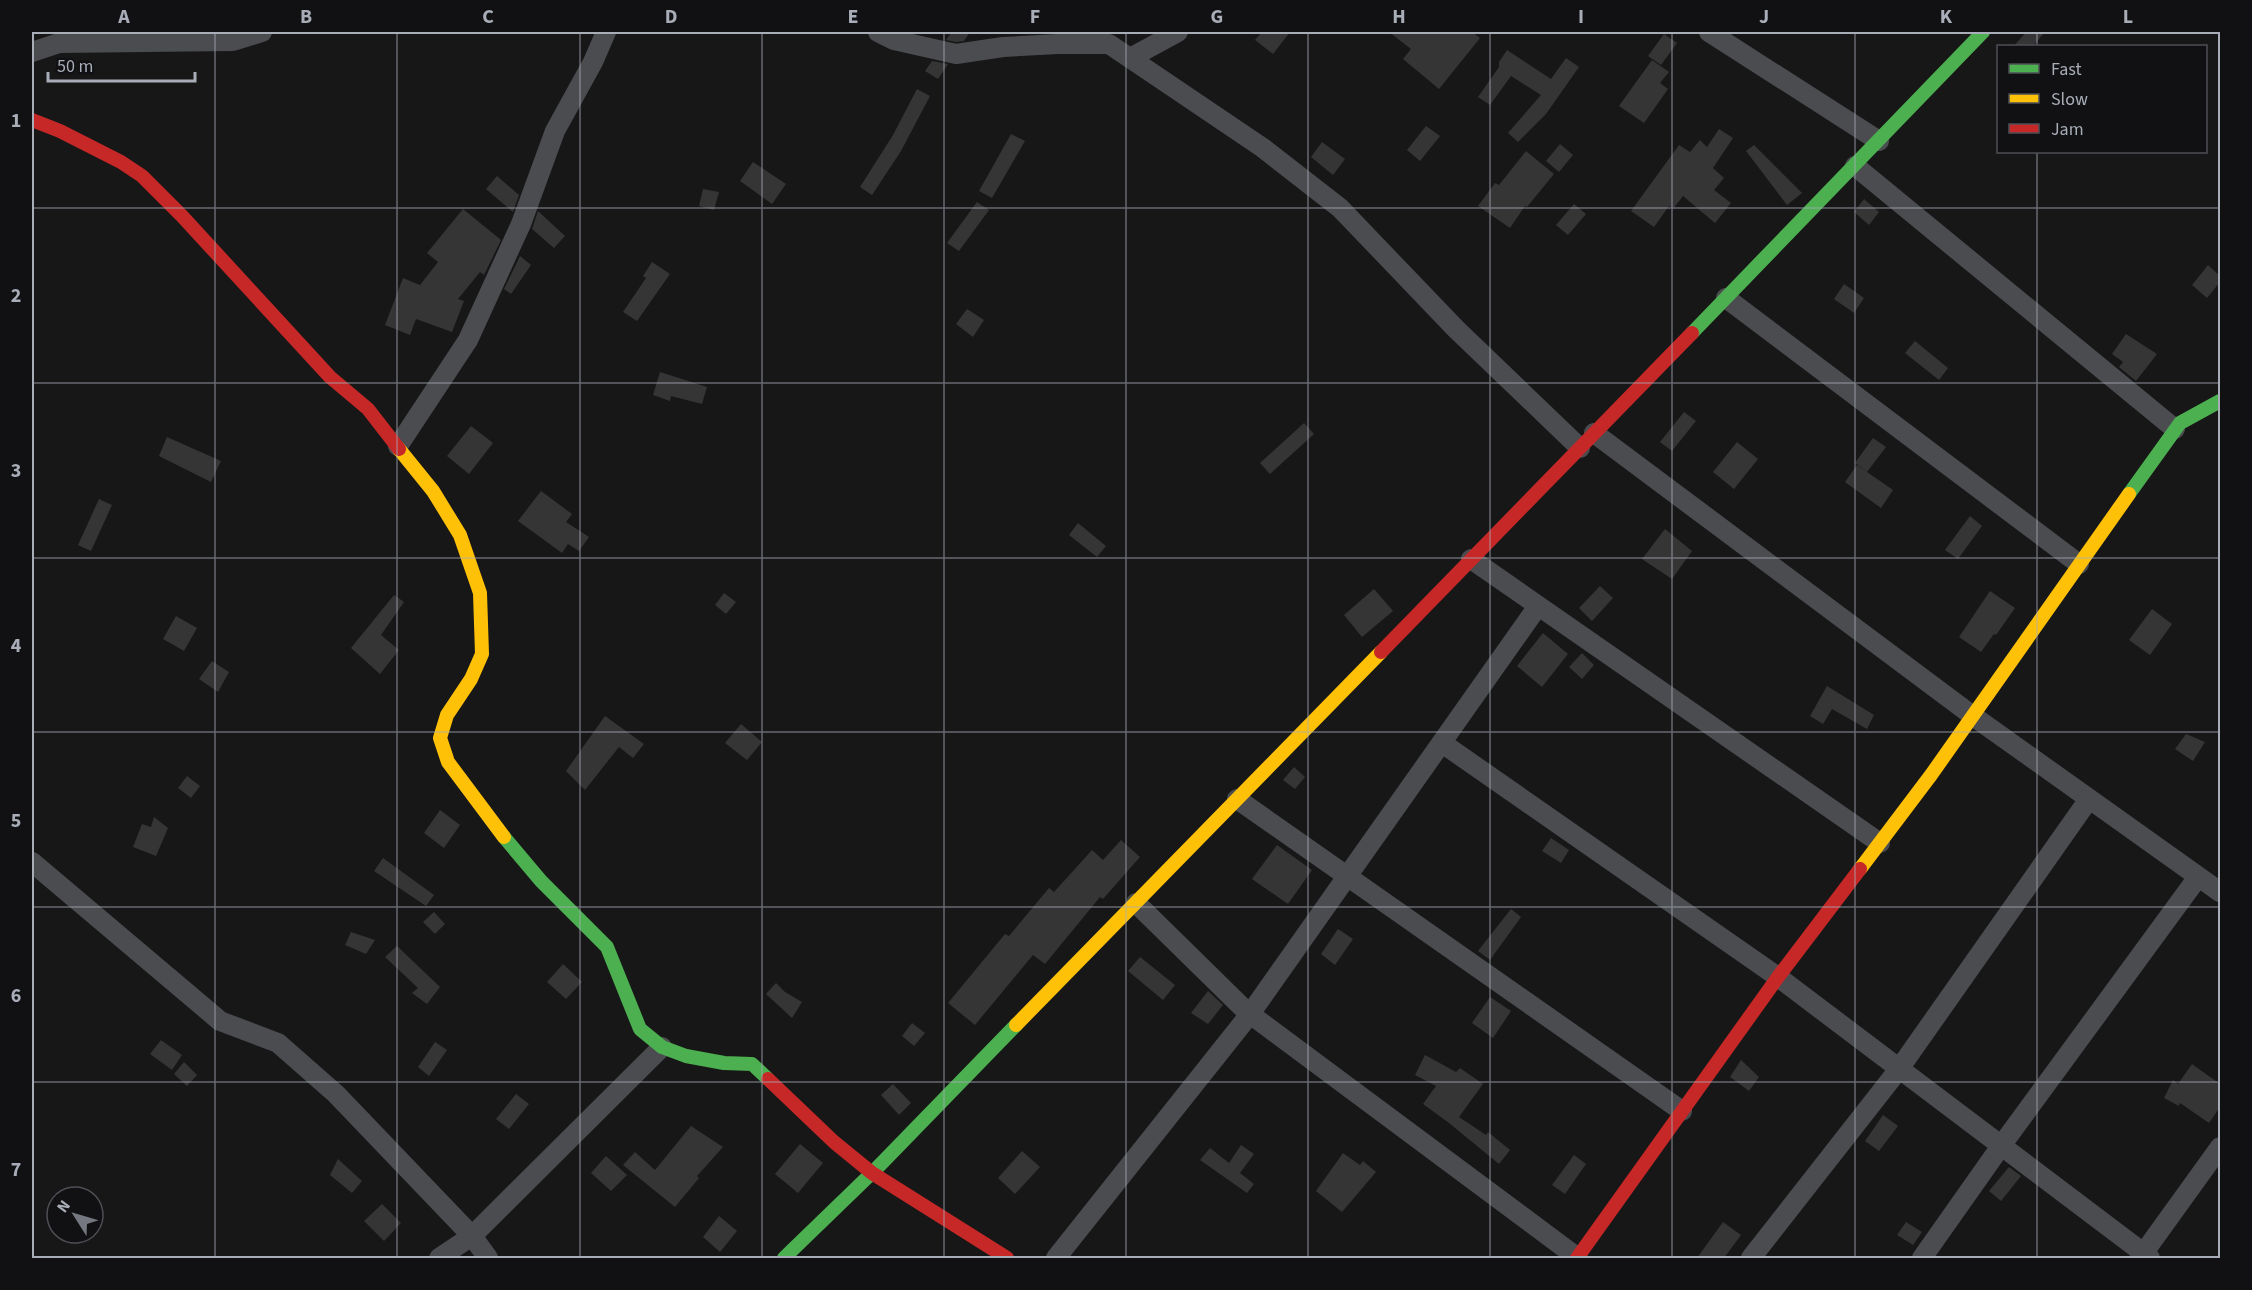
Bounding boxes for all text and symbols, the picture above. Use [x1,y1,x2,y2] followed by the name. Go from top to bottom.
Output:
[117,3,130,31] text: A
[300,3,312,31] text: B
[482,3,494,31] text: C
[665,3,677,31] text: D
[848,3,858,31] text: E
[1030,3,1040,31] text: F
[1211,3,1223,31] text: G
[1392,3,1406,31] text: H
[1578,3,1584,31] text: I
[1759,3,1769,31] text: J
[1940,3,1953,31] text: K
[2123,3,2133,31] text: L
[48,45,195,83] scale bar
[1997,45,2207,153] legend
[57,54,93,79] text: 50 m
[2051,57,2082,82] text: Fast
[2051,87,2088,112] text: Slow
[11,107,21,135] text: 1
[2051,117,2084,142] text: Jam
[11,282,21,310] text: 2
[11,457,21,485] text: 3
[11,632,22,660] text: 4
[11,807,21,835] text: 5
[11,982,21,1010] text: 6
[11,1156,21,1184] text: 7
[45,1185,105,1245] north arrow
[52,1196,76,1217] text: N

